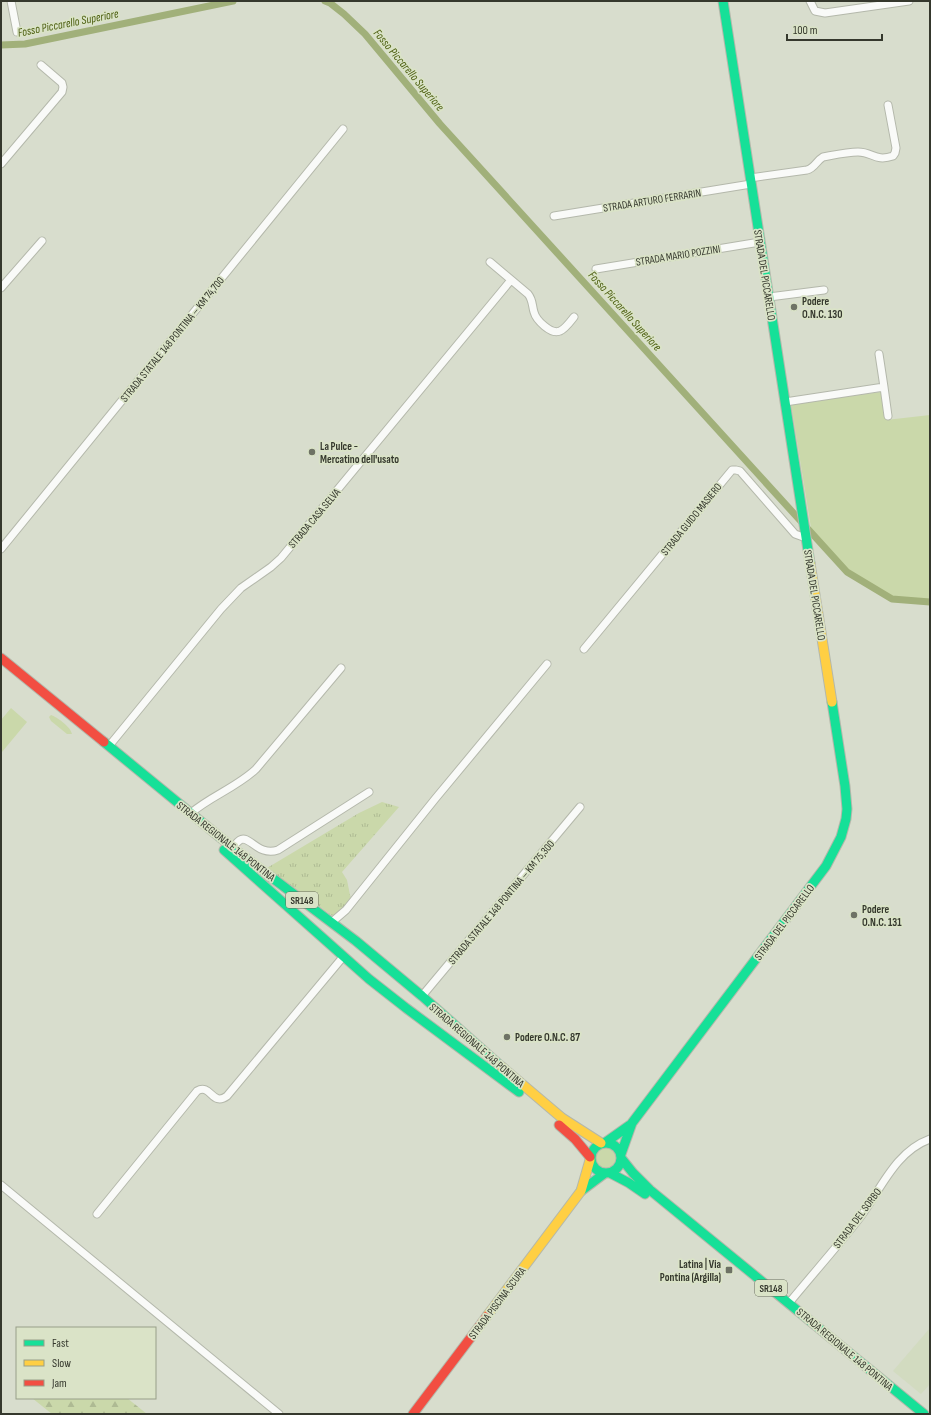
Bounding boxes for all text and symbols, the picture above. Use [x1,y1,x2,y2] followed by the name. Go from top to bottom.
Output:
[16,6,120,41] water label: Fosso Piccarello Superiore
[787,16,882,42] scale bar
[793,23,818,38] text: 100 m
[370,26,447,115] water label: Fosso Piccarello Superiore
[602,186,702,215] street label: STRADA ARTURO FERRARIN
[751,229,778,321] street label: STRADA DEL PICCARELLO
[635,242,721,269] street label: STRADA MARIO POZZINI
[585,268,665,355] water label: Fosso Piccarello Superiore
[118,274,227,405] street label: STRADA STATALE 148 PONTINA – KM 74,700
[802,295,843,321] place label: Podere O.N.C. 130
[789,302,799,312] marker: Podere O.N.C. 130
[320,440,399,466] place label: La Pulce - Mercatino dell'usato
[307,447,317,457] marker: La Pulce - Mercatino dell'usato
[658,480,725,558] street label: STRADA GUIDO MASIERO
[286,486,343,551] street label: STRADA CASA SELVA
[801,549,828,641] street label: STRADA DEL PICCARELLO
[174,799,278,884] street label: STRADA REGIONALE 148 PONTINA
[446,837,557,967] street label: STRADA STATALE 148 PONTINA – KM 75,300
[752,882,817,963] street label: STRADA DEL PICCARELLO
[286,892,318,908] road number: SR148
[862,903,902,929] place label: Podere O.N.C. 131
[849,910,859,920] marker: Podere O.N.C. 131
[427,1001,527,1090] street label: STRADA REGIONALE 148 PONTINA
[515,1031,580,1044] place label: Podere O.N.C. 87
[502,1032,512,1042] marker: Podere O.N.C. 87
[831,1186,884,1251] street label: STRADA DEL SORBO
[660,1257,721,1284] place label: Latina | Via Pontina (Argilla)
[466,1264,529,1342] street label: STRADA PISCINA SCURA
[724,1265,734,1275] marker: Latina | Via Pontina (Argilla)
[755,1280,787,1296] road number: SR148
[794,1305,896,1394] street label: STRADA REGIONALE 148 PONTINA
[16,1327,156,1399] legend
[52,1336,69,1351] text: Fast
[52,1356,71,1371] text: Slow
[51,1376,67,1391] text: Jam

